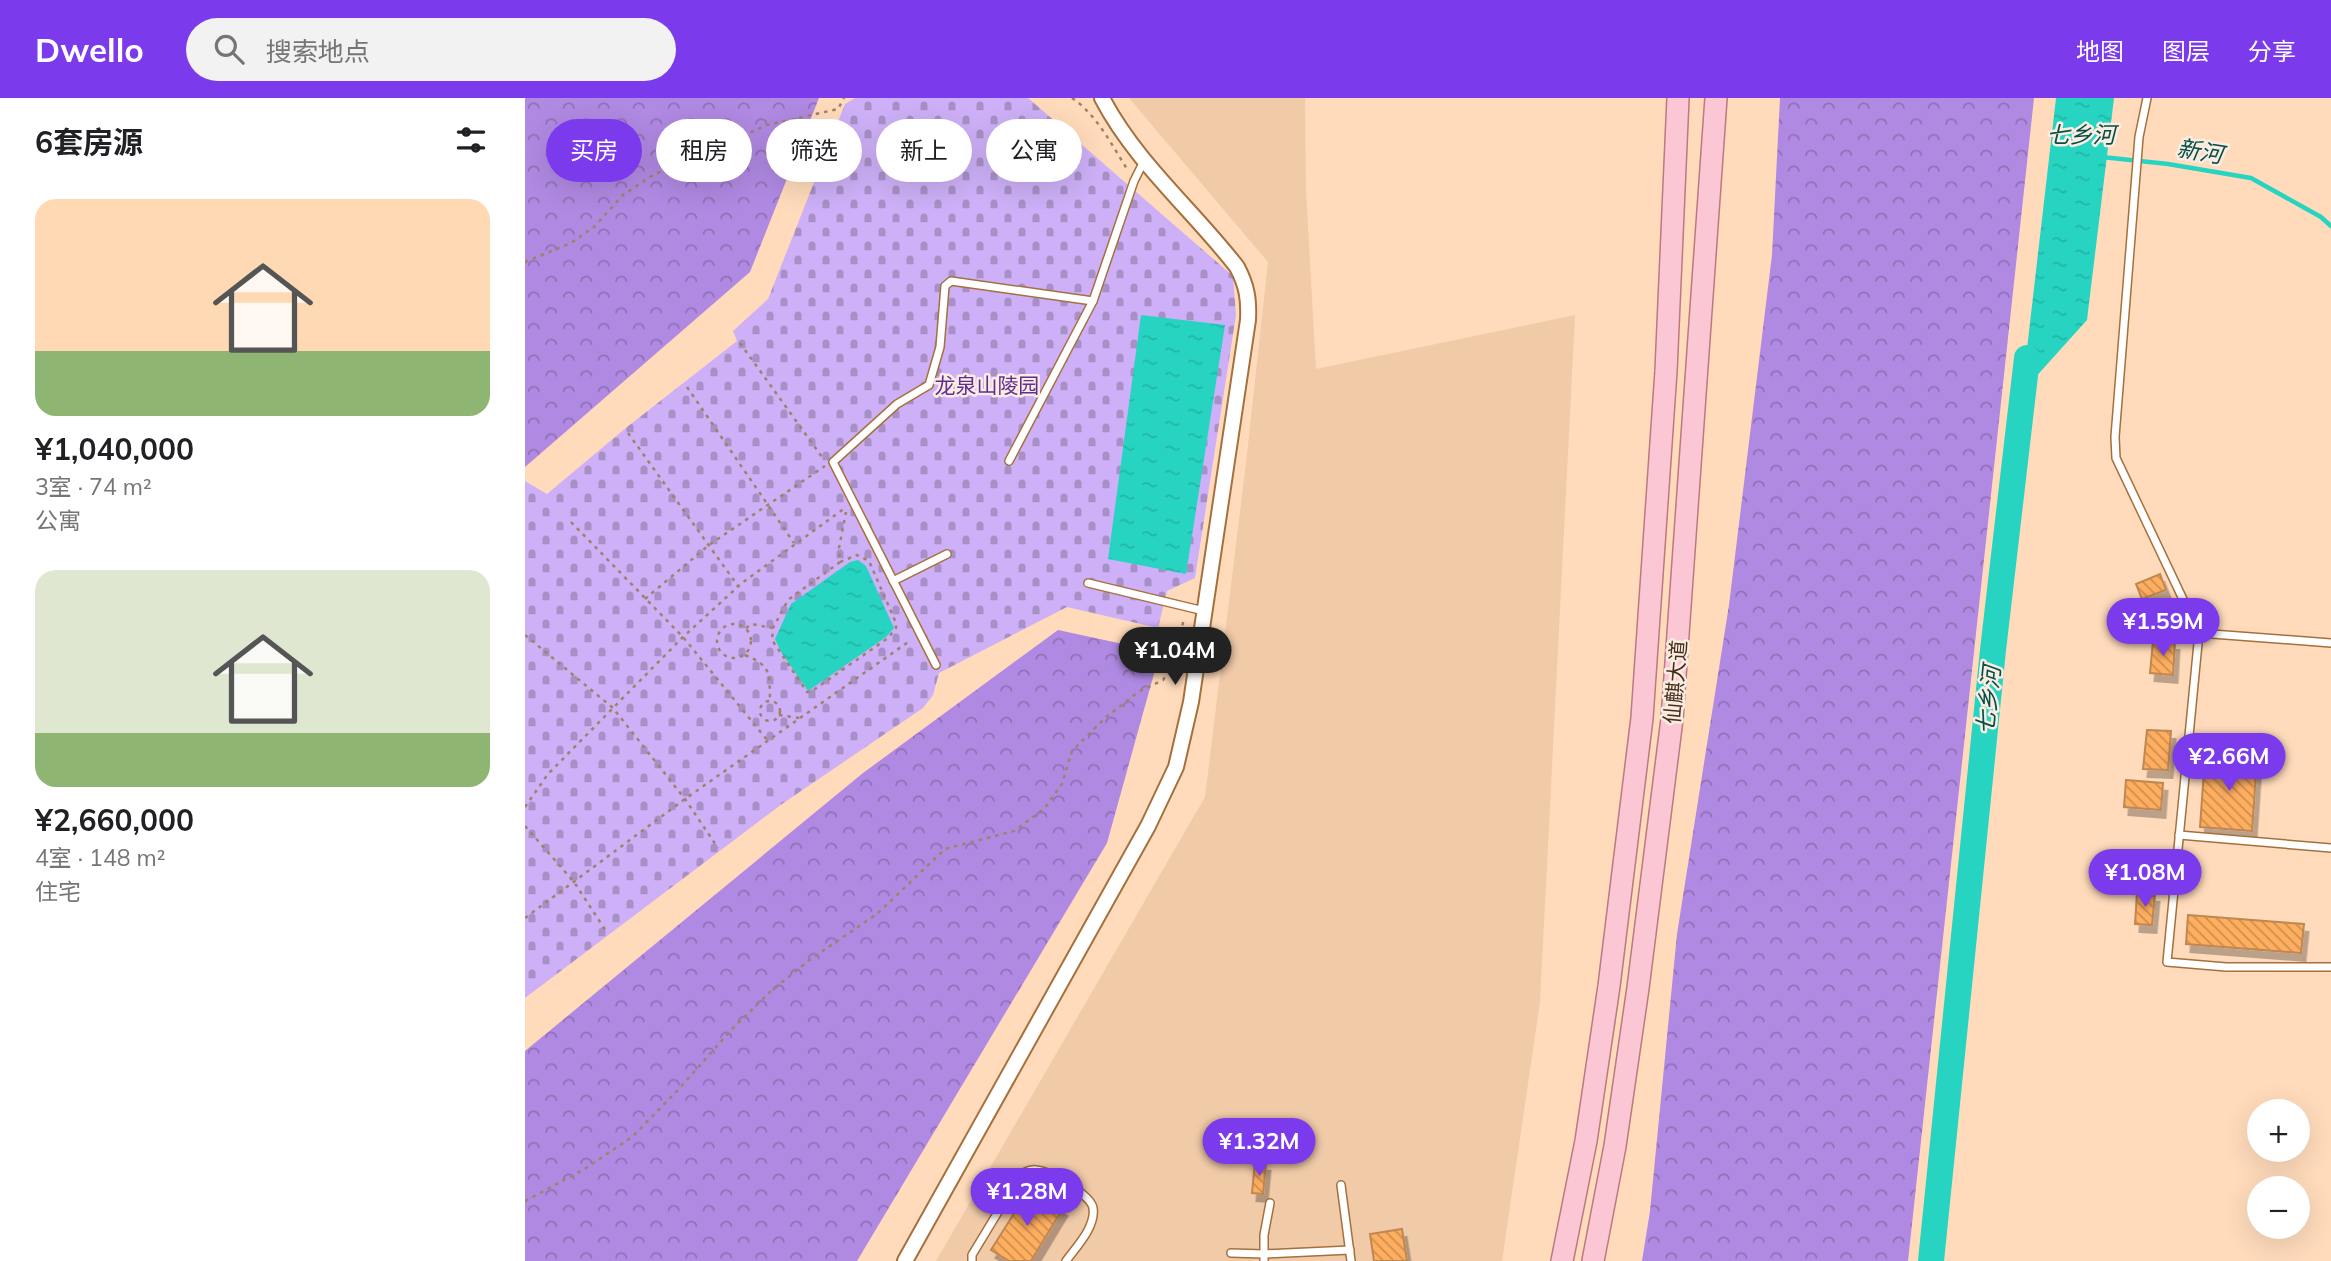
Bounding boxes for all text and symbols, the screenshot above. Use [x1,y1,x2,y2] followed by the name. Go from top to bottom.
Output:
[186,18,676,81] search box
[35,29,144,70] text: Dwello
[210,30,248,68] icon: search
[266,35,370,68] text: 搜索地点
[2076,36,2124,66] text: 地图
[2162,36,2210,66] text: 图层
[2248,36,2296,66] text: 分享
[546,119,642,182] chip: 买房
[656,119,752,182] chip: 租房
[766,119,862,182] chip: 筛选
[876,119,972,182] chip: 新上
[986,119,1082,182] chip: 公寓
[2047,120,2120,149] water label: 七乡河
[452,121,490,159] icon: filters
[35,123,143,161] text: 6套房源
[2175,133,2229,170] water label: 新河
[200,245,326,371] icon: home
[935,372,1040,398] park label: 龙泉山陵园
[35,430,194,468] text: ¥1,040,000
[35,472,152,501] text: 3室 · 74 m²
[35,506,81,535] text: 公寓
[2106,598,2220,658] pin: ¥1.59M
[2123,606,2203,635] text: ¥1.59M
[200,616,326,742] icon: home
[1118,628,1232,687] pin: ¥1.04M
[1135,635,1215,664] text: ¥1.04M
[1658,639,1692,725] street label: 仙麒大道
[1970,660,2006,736] water label: 七乡河
[2172,734,2286,793] pin: ¥2.66M
[2189,741,2269,770] text: ¥2.66M
[35,801,194,839] text: ¥2,660,000
[35,843,165,872] text: 4室 · 148 m²
[2088,850,2202,909] pin: ¥1.08M
[2105,857,2185,886] text: ¥1.08M
[35,877,81,906] text: 住宅
[2247,1099,2310,1239] map controls
[2247,1099,2310,1162] button: +
[1202,1118,1316,1178] pin: ¥1.32M
[1219,1126,1299,1155] text: ¥1.32M
[970,1168,1084,1228] pin: ¥1.28M
[987,1176,1067,1205] text: ¥1.28M
[2247,1176,2310,1239] button: −

